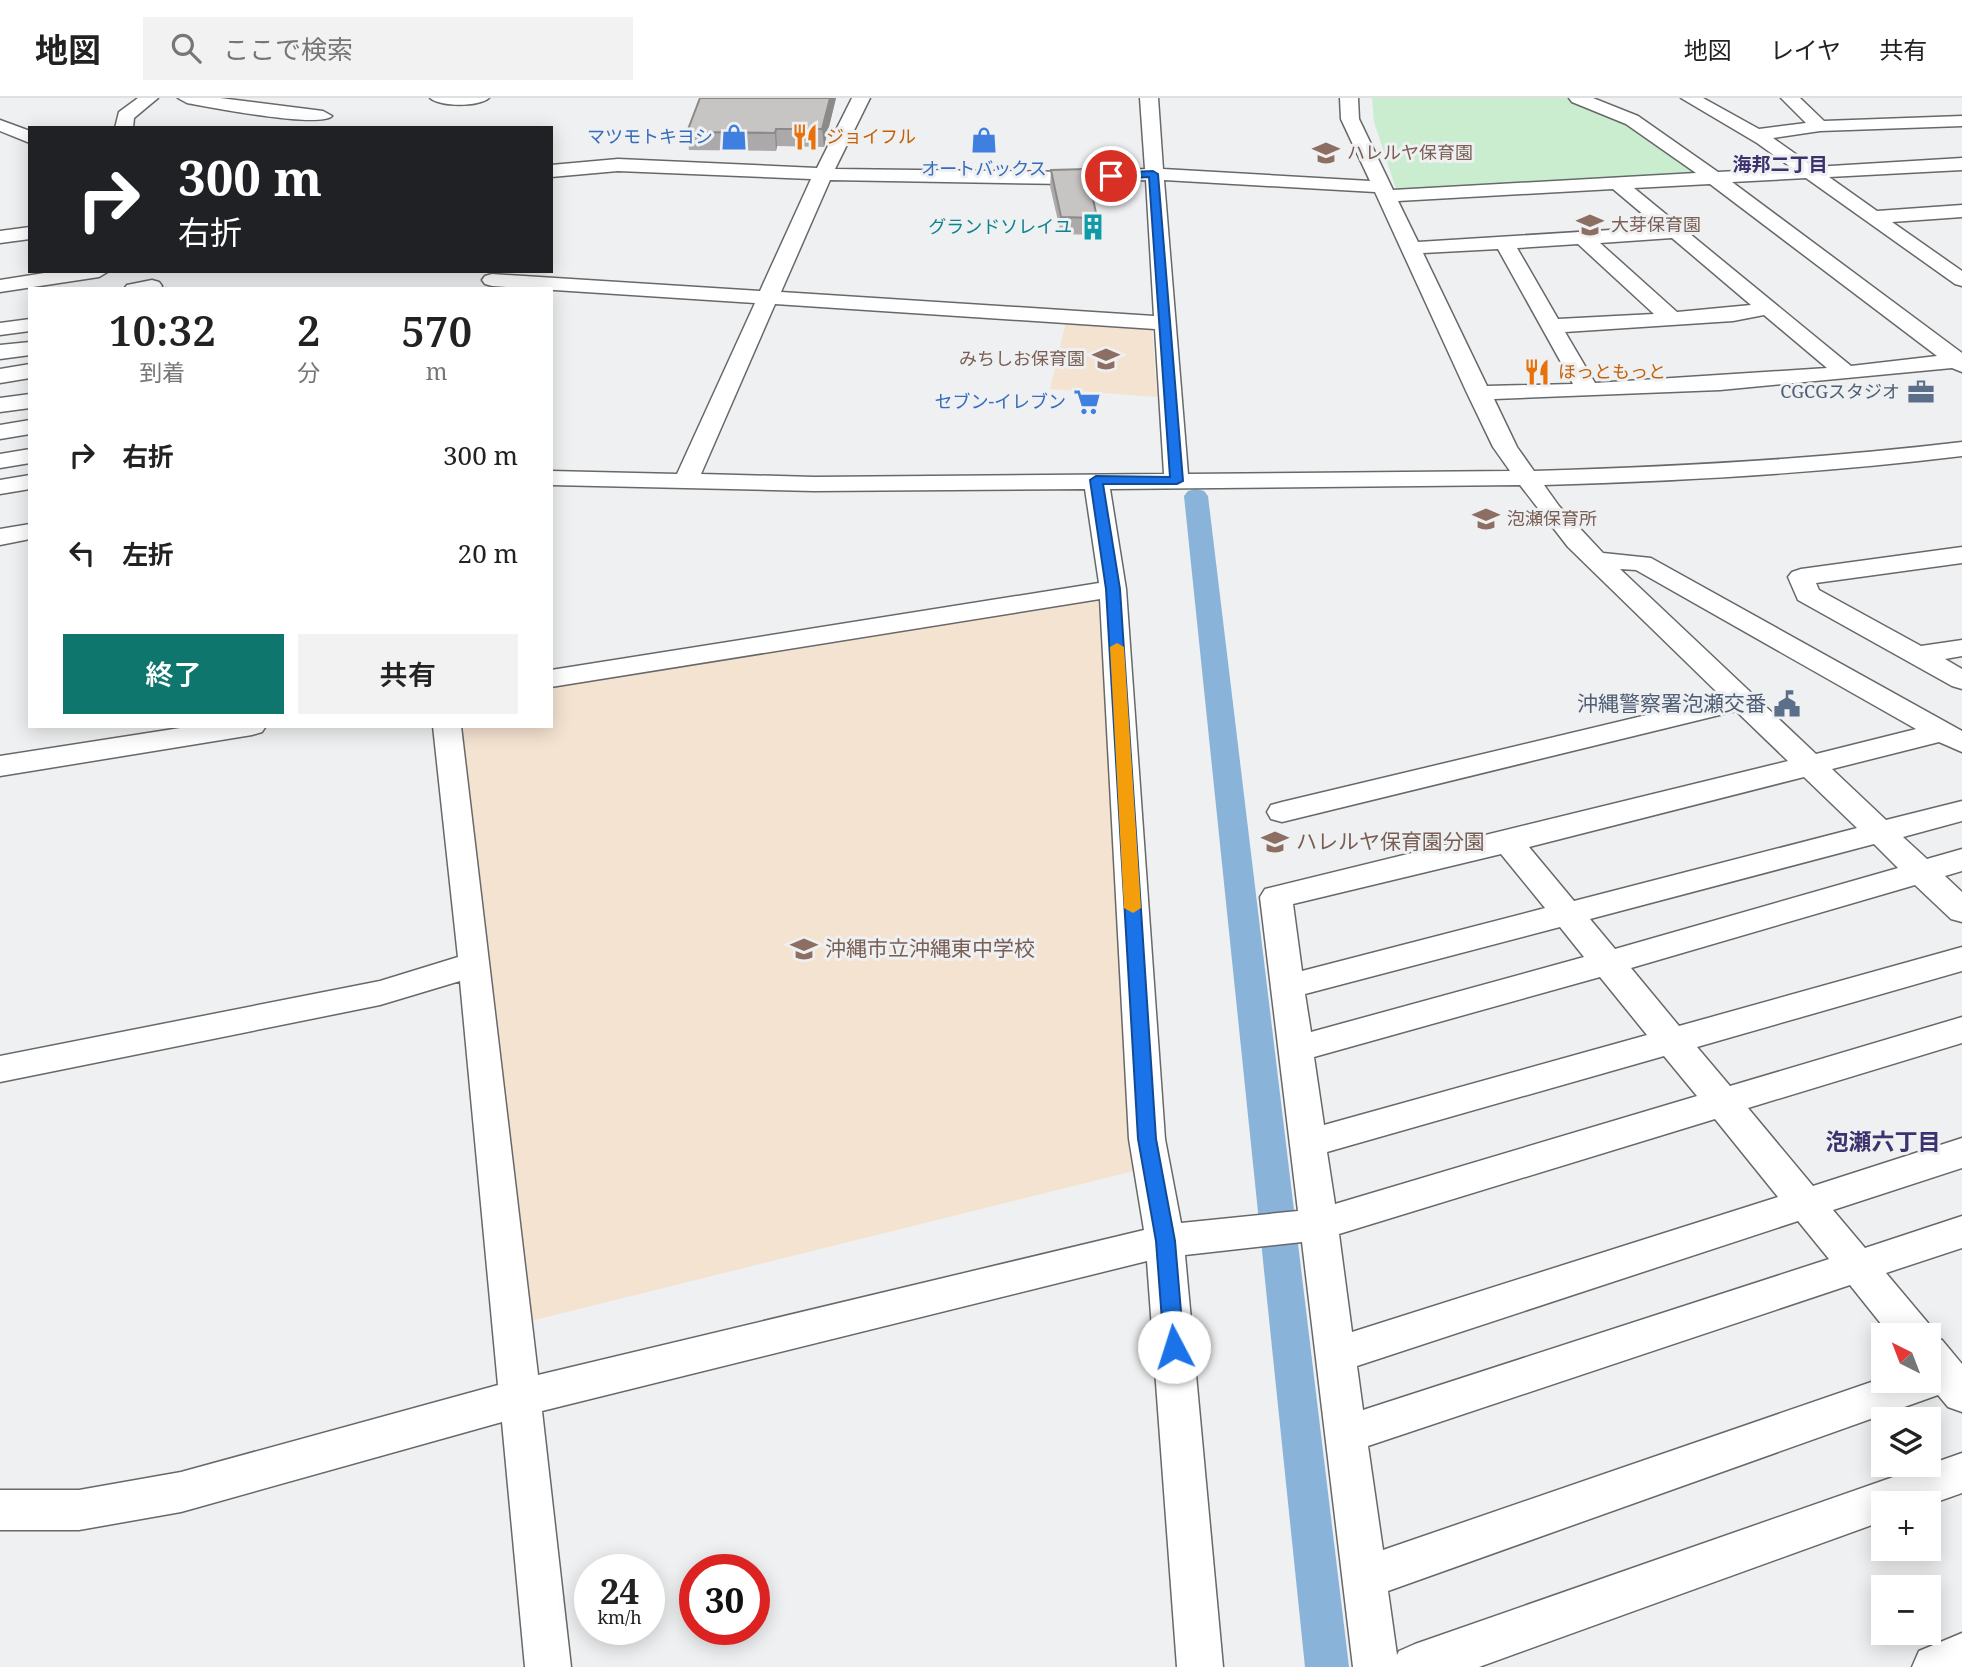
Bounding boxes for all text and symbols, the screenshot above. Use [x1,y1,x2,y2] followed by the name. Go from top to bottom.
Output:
[143,17,633,80] search box
[35,27,101,72] text: 地図
[167,29,205,67] icon: search
[223,31,353,67] text: ここで検索
[1684,33,1732,66] text: 地図
[1770,33,1841,66] text: レイヤ
[1879,33,1927,66] text: 共有
[719,122,749,152] shop icon: マツモトキヨシ
[790,122,820,152] restaurant icon: ジョイフル
[587,124,713,148] place label: マツモトキヨシ
[826,124,916,148] place label: ジョイフル
[969,125,999,155] shop icon: オートバックス
[1311,138,1341,168] school or university icon: ハレルヤ保育園
[1347,140,1473,164] place label: ハレルヤ保育園
[178,144,322,210] text: 300 m
[1081,146,1141,206] pin
[1732,151,1828,177] district label: 海邦二丁目
[63,154,154,245] icon: right
[921,156,1047,180] place label: オートバックス
[1092,157,1130,195] icon: arrive
[178,210,242,253] text: 右折
[1575,210,1605,240] school or university icon: 大芽保育園
[1078,212,1108,242] building icon: グランドソレイユ
[1611,212,1701,236] place label: 大芽保育園
[928,214,1072,238] place label: グランドソレイユ
[109,301,216,358] text: 10:32
[297,301,320,358] text: 2
[401,302,472,359] text: 570
[1091,344,1121,374] school or university icon: みちしお保育園
[959,346,1085,370] place label: みちしお保育園
[426,355,448,387] text: m
[139,356,185,388] text: 到着
[297,356,320,388] text: 分
[1522,357,1552,387] restaurant icon: ほっともっと
[1558,359,1666,383] place label: ほっともっと
[1906,377,1936,407] office icon: CGCGスタジオ
[1780,379,1900,403] place label: CGCGスタジオ
[1072,387,1102,417] supermarket icon: セブン-イレブン
[934,389,1066,413] place label: セブン-イレブン
[63,436,101,474] icon: right
[443,437,518,473] text: 300 m
[122,438,174,474] text: 右折
[1471,504,1501,534] school or university icon: 泡瀬保育所
[1507,506,1597,530] place label: 泡瀬保育所
[63,534,101,572] icon: left
[458,535,518,571] text: 20 m
[122,536,174,572] text: 左折
[63,634,284,714] button: 終了
[298,634,518,714] button: 共有
[1577,689,1766,717] place label: 沖縄警察署泡瀬交番
[1772,689,1802,719] public building icon: 沖縄警察署泡瀬交番
[1260,827,1290,857] school or university icon: ハレルヤ保育園分園
[1296,827,1485,855] place label: ハレルヤ保育園分園
[789,934,819,964] school or university icon: 沖縄市立沖縄東中学校
[825,934,1035,962] place label: 沖縄市立沖縄東中学校
[1826,1125,1941,1157] district label: 泡瀬六丁目
[1137,1310,1211,1384] position arrow
[1871,1323,1941,1393] north arrow
[1871,1323,1941,1645] map controls
[1871,1407,1941,1477] button: layers
[1871,1491,1941,1561] button: +
[679,1554,770,1645] speed limit sign: 30
[600,1567,639,1614] text: 24
[1871,1575,1941,1645] button: −
[597,1605,642,1629] text: km/h

